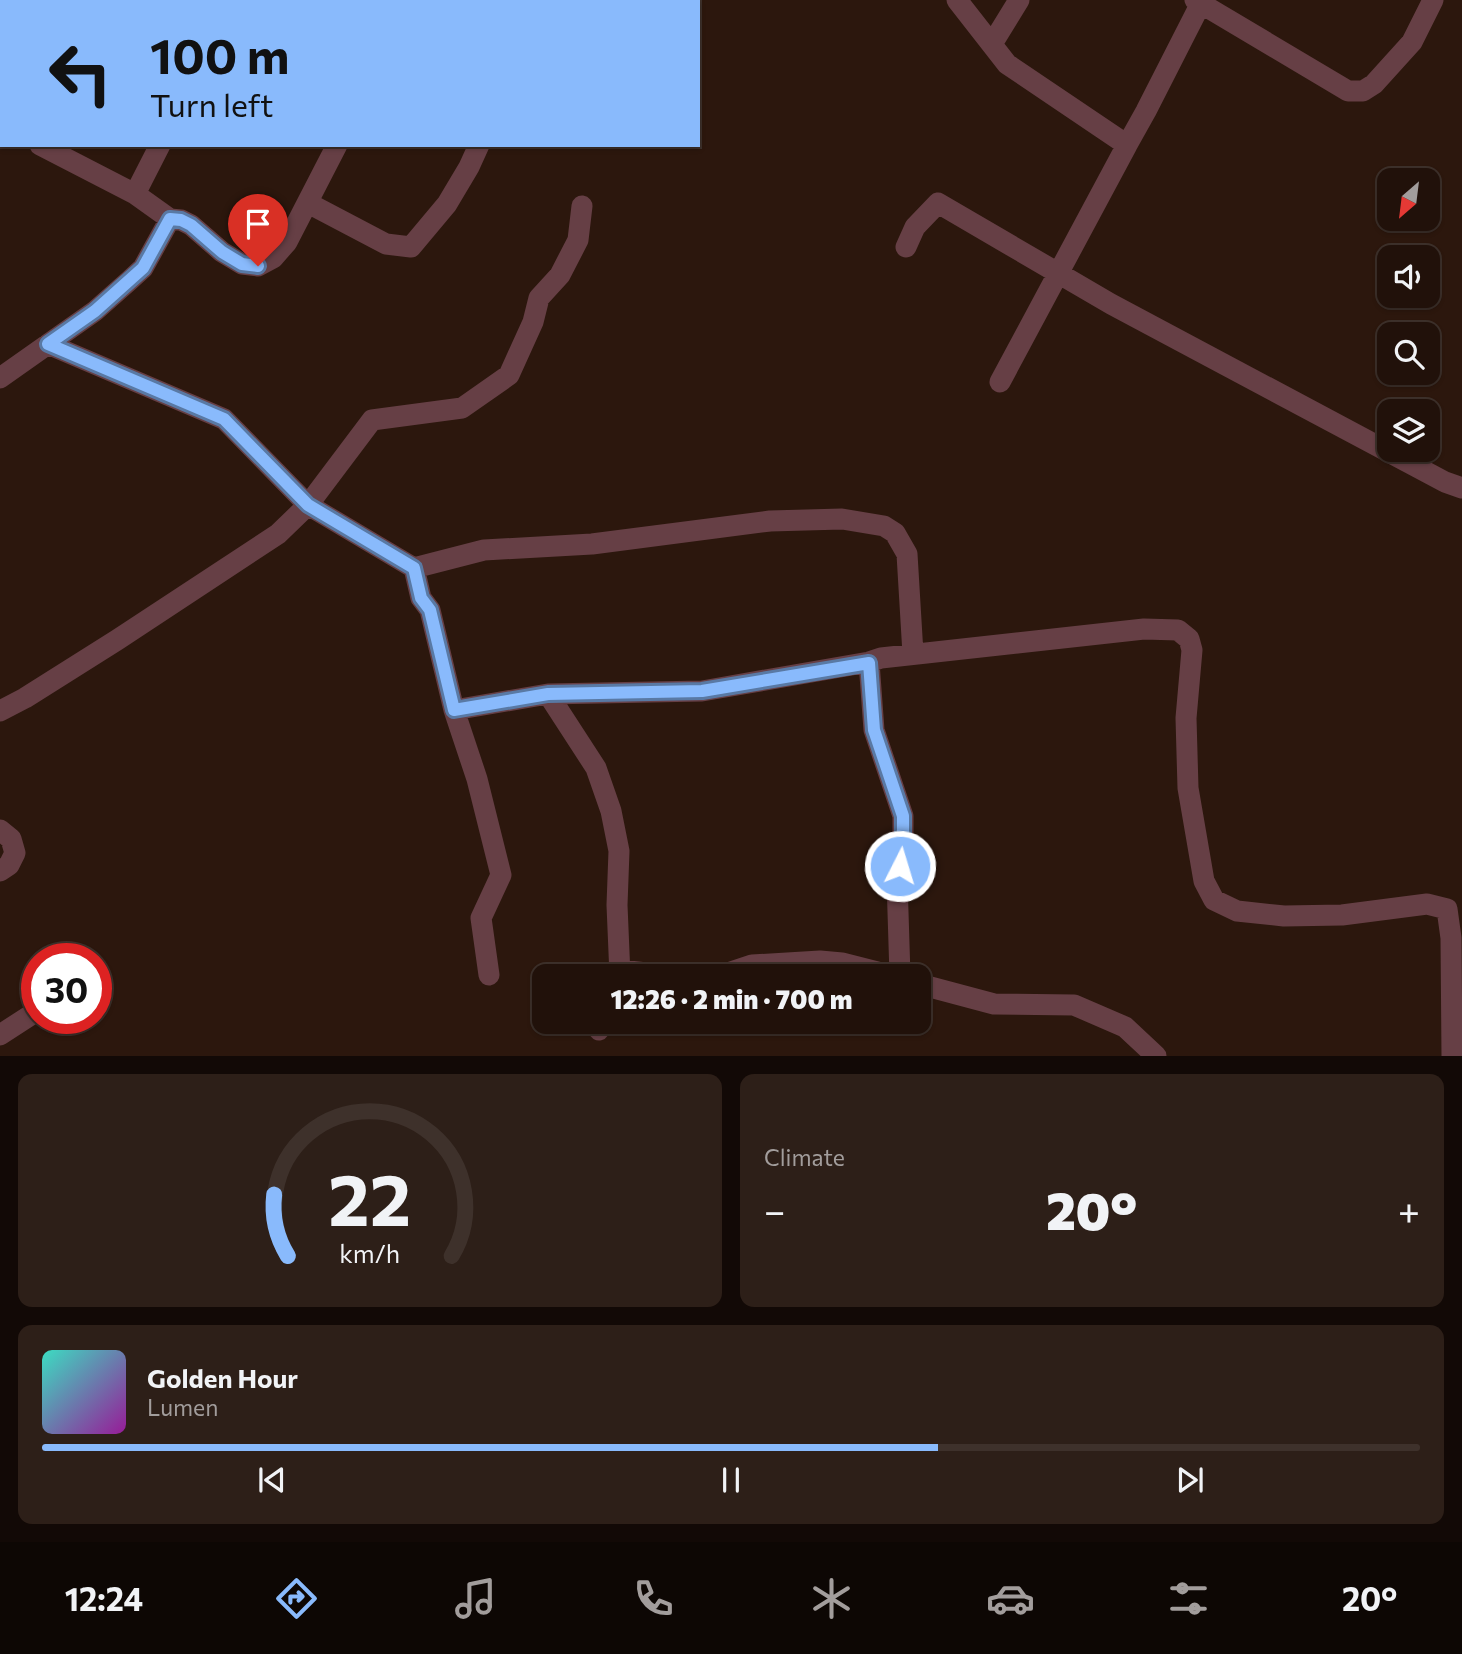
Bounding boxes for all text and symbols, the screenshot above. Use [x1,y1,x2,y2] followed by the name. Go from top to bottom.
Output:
[150,24,289,84] text: 100 m
[35,28,126,119] icon: left
[150,84,274,124] text: Turn left
[1377,168,1440,231] north arrow
[1377,168,1440,462] map controls
[228,194,288,266] pin
[239,205,277,243] icon: arrive
[1377,245,1440,308] button: sound
[1377,322,1440,385] button: search
[1377,399,1440,462] button: layers
[863,829,937,903] position arrow
[21,943,112,1034] speed limit sign: 30
[610,983,853,1014] text: 12:26 · 2 min · 700 m
[764,1143,845,1171] text: Climate
[329,1153,411,1242] text: 22
[1046,1177,1137,1241] text: 20°
[764,1186,786,1233] text: −
[1398,1186,1420,1233] text: +
[340,1238,400,1268] text: km/h
[147,1362,298,1393] text: Golden Hour
[147,1393,218,1421] text: Lumen
[253,1461,291,1499] icon: previous
[712,1461,750,1499] icon: pause
[1171,1461,1209,1499] icon: next
[272,1574,321,1623] icon: directions
[451,1574,500,1623] icon: music
[629,1574,678,1623] icon: phone
[807,1574,856,1623] icon: climate
[986,1574,1035,1623] icon: car
[1164,1574,1213,1623] icon: filters
[65,1578,143,1618] text: 12:24
[1342,1578,1397,1618] text: 20°

